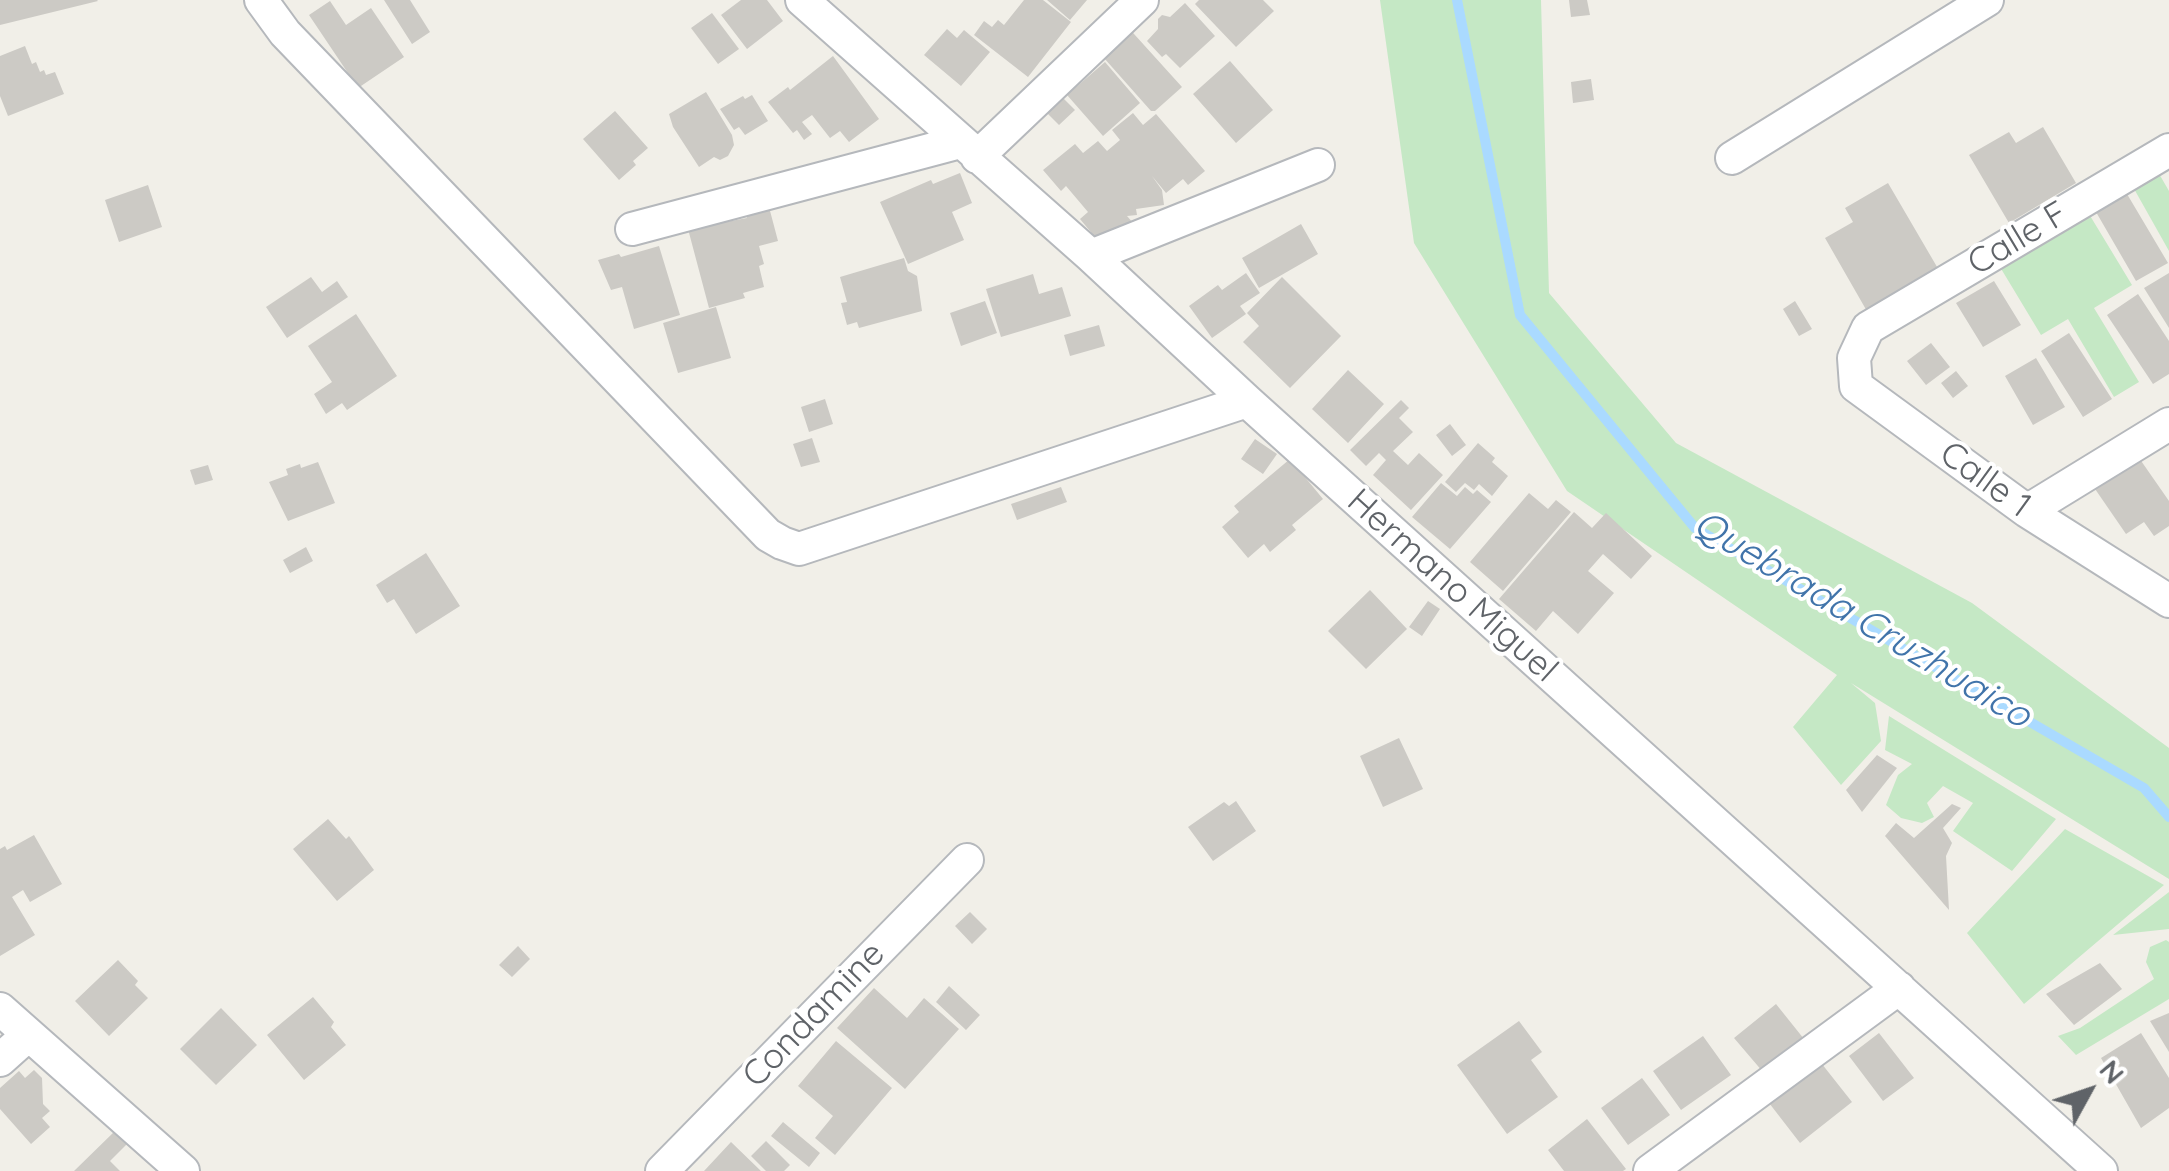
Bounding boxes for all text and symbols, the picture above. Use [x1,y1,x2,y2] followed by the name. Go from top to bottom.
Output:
[1960,193,2076,285] street label: Calle F
[1931,433,2039,527] street label: Calle 1
[1338,481,1566,691] street label: Hermano Miguel
[1685,501,2039,739] water label: Quebrada Cruzhuaico
[734,933,894,1097] street label: Condamine
[2039,1041,2139,1141] north arrow
[2092,1052,2132,1091] text: N

